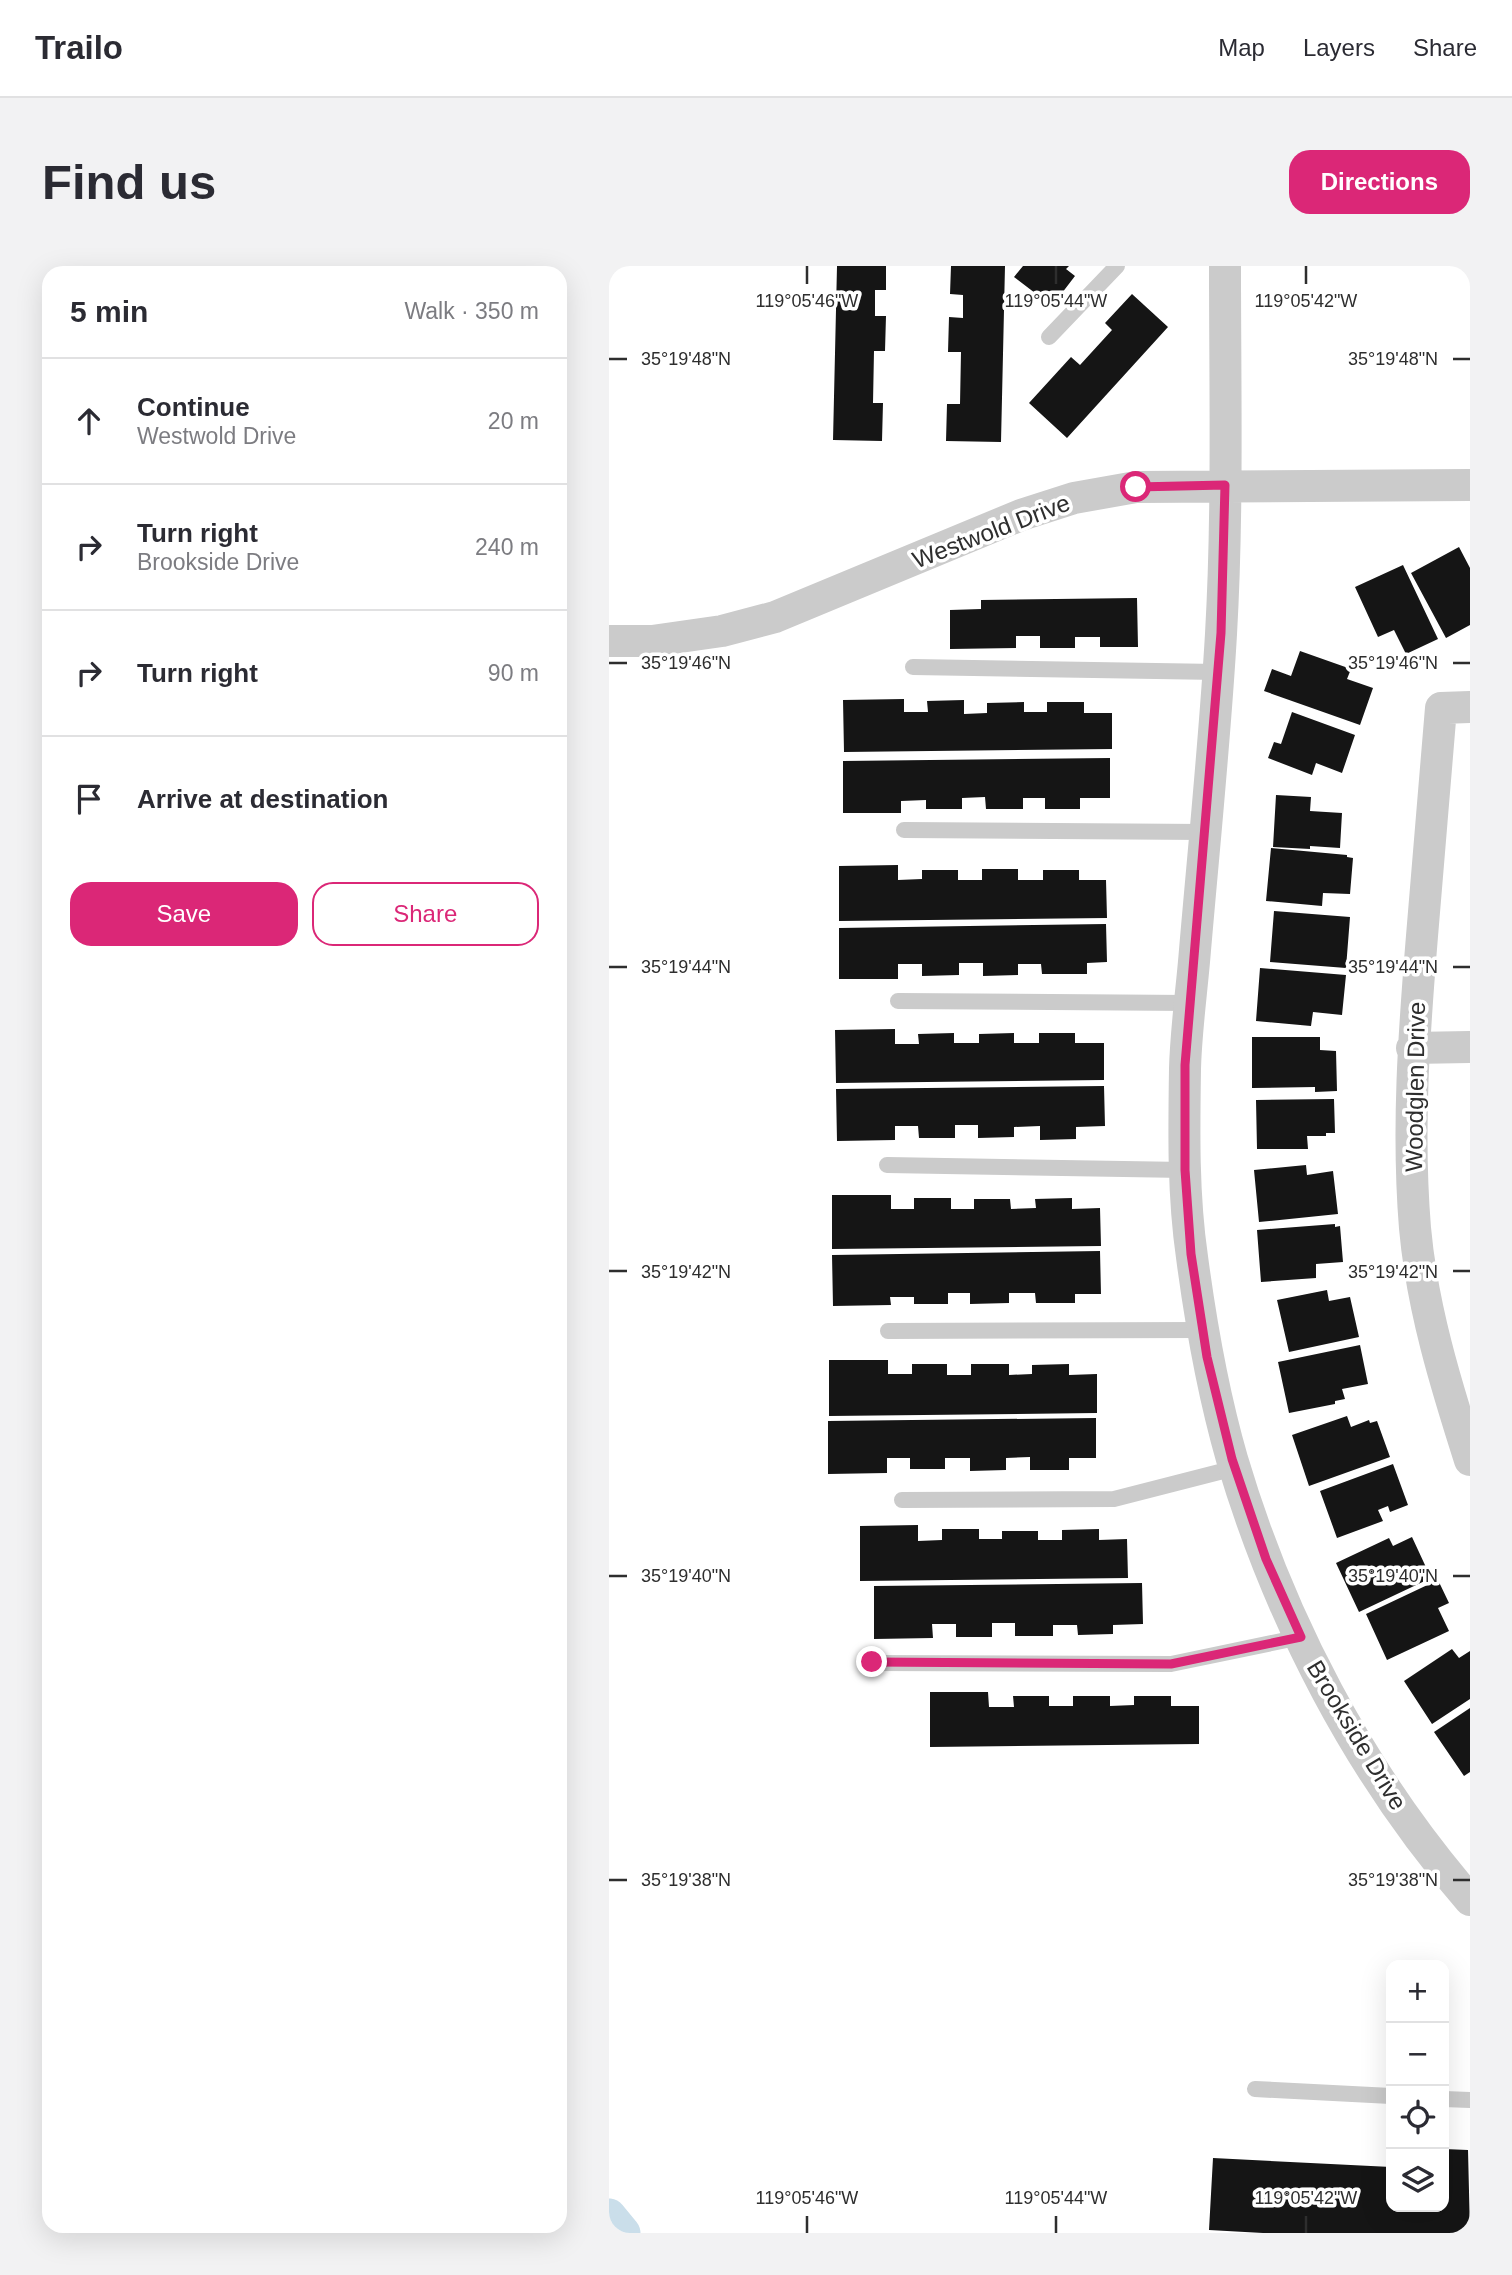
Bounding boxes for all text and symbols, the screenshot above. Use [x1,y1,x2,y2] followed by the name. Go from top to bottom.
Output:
[35,29,123,66] text: Trailo
[1218,34,1265,61] text: Map
[1303,34,1375,61] text: Layers
[1413,34,1477,61] text: Share
[1289,150,1470,214] button: Directions
[42,155,216,209] text: Find us
[756,291,858,311] text: 119°05'46"W
[1005,291,1107,311] text: 119°05'44"W
[1255,291,1357,311] text: 119°05'42"W
[70,295,148,328] text: 5 min
[404,298,539,324] text: Walk · 350 m
[641,349,731,369] text: 35°19'48"N
[1348,349,1438,369] text: 35°19'48"N
[137,392,250,422] text: Continue
[70,402,108,440] icon: ahead
[488,408,539,434] text: 20 m
[137,423,296,449] text: Westwold Drive
[1120,471,1151,502] route start
[909,489,1073,573] street label: Westwold Drive
[137,518,258,548] text: Turn right
[70,528,108,566] icon: right
[475,534,539,560] text: 240 m
[137,549,299,575] text: Brookside Drive
[641,653,731,673] text: 35°19'46"N
[1348,653,1438,673] text: 35°19'46"N
[70,654,108,692] icon: right
[137,658,258,688] text: Turn right
[488,660,539,686] text: 90 m
[70,780,108,818] icon: arrive
[137,784,388,814] text: Arrive at destination
[70,882,298,946] button: Save
[312,882,539,946] button: Share
[641,957,731,977] text: 35°19'44"N
[1348,957,1438,977] text: 35°19'44"N
[1400,1002,1430,1172] street label: Woodglen Drive
[641,1262,731,1282] text: 35°19'42"N
[1348,1262,1438,1282] text: 35°19'42"N
[641,1566,731,1586] text: 35°19'40"N
[1348,1566,1438,1586] text: 35°19'40"N
[856,1646,887,1677] route end
[1302,1655,1412,1815] street label: Brookside Drive
[641,1870,731,1890] text: 35°19'38"N
[1348,1870,1438,1890] text: 35°19'38"N
[1386,1960,1449,2212] map controls
[1386,1960,1449,2023] button: +
[1386,2023,1449,2086] button: −
[1386,2086,1449,2149] button: locate
[1386,2149,1449,2212] button: layers
[756,2188,858,2208] text: 119°05'46"W
[1005,2188,1107,2208] text: 119°05'44"W
[1255,2188,1357,2208] text: 119°05'42"W

